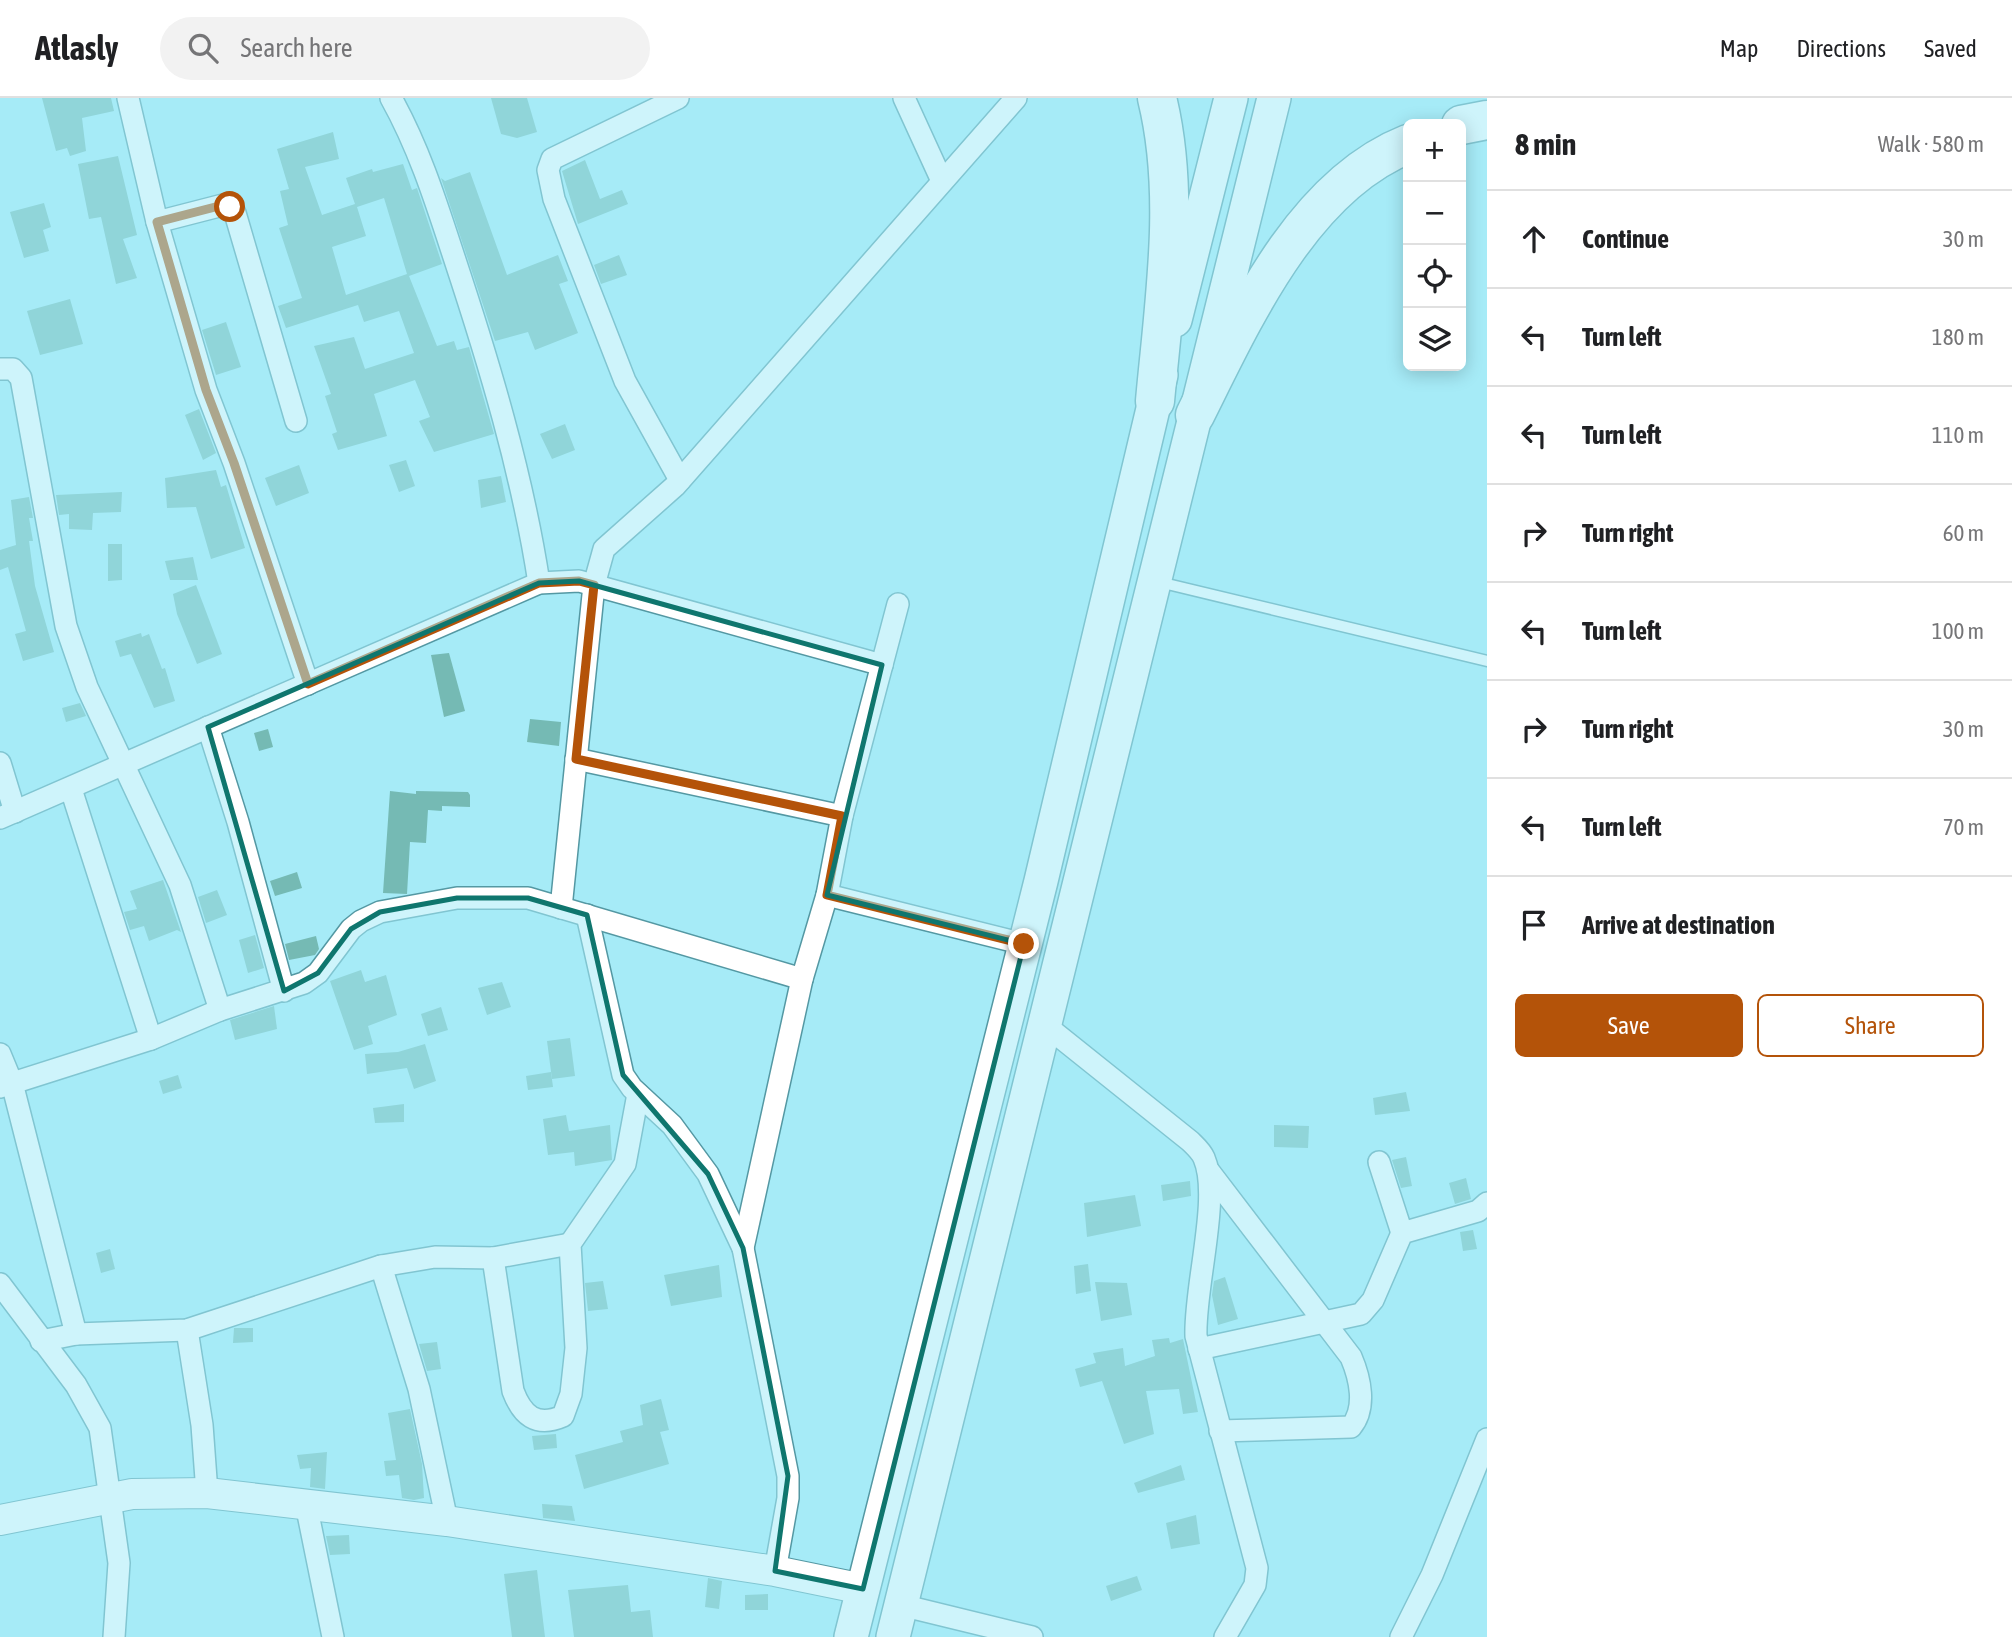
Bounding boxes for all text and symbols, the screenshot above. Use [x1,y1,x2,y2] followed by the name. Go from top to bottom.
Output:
[160,17,650,80] search box
[35,29,118,67] text: Atlasly
[184,29,222,67] icon: search
[240,33,353,63] text: Search here
[1720,35,1758,62] text: Map
[1796,35,1886,62] text: Directions
[1924,35,1977,62] text: Saved
[1403,119,1466,371] map controls
[1403,119,1466,182] button: +
[1515,127,1576,161] text: 8 min
[1878,131,1984,157] text: Walk · 580 m
[1403,182,1466,245] button: −
[214,191,245,222] route start
[1515,220,1553,258] icon: ahead
[1582,224,1669,254] text: Continue
[1943,226,1984,252] text: 30 m
[1403,245,1466,308] button: locate
[1403,308,1466,371] button: layers
[1515,318,1553,356] icon: left
[1582,322,1662,352] text: Turn left
[1932,324,1984,350] text: 180 m
[1515,416,1553,454] icon: left
[1582,420,1662,450] text: Turn left
[1932,422,1984,448] text: 110 m
[1515,514,1553,552] icon: right
[1582,518,1673,548] text: Turn right
[1943,520,1984,546] text: 60 m
[1515,612,1553,650] icon: left
[1582,616,1662,646] text: Turn left
[1932,618,1984,644] text: 100 m
[1515,710,1553,748] icon: right
[1582,714,1673,744] text: Turn right
[1943,716,1984,742] text: 30 m
[1515,808,1553,846] icon: left
[1582,812,1662,842] text: Turn left
[1943,814,1984,840] text: 70 m
[1515,906,1553,944] icon: arrive
[1582,910,1775,940] text: Arrive at destination
[1008,928,1039,959] route end
[1515,994,1743,1057] button: Save
[1757,994,1984,1057] button: Share

